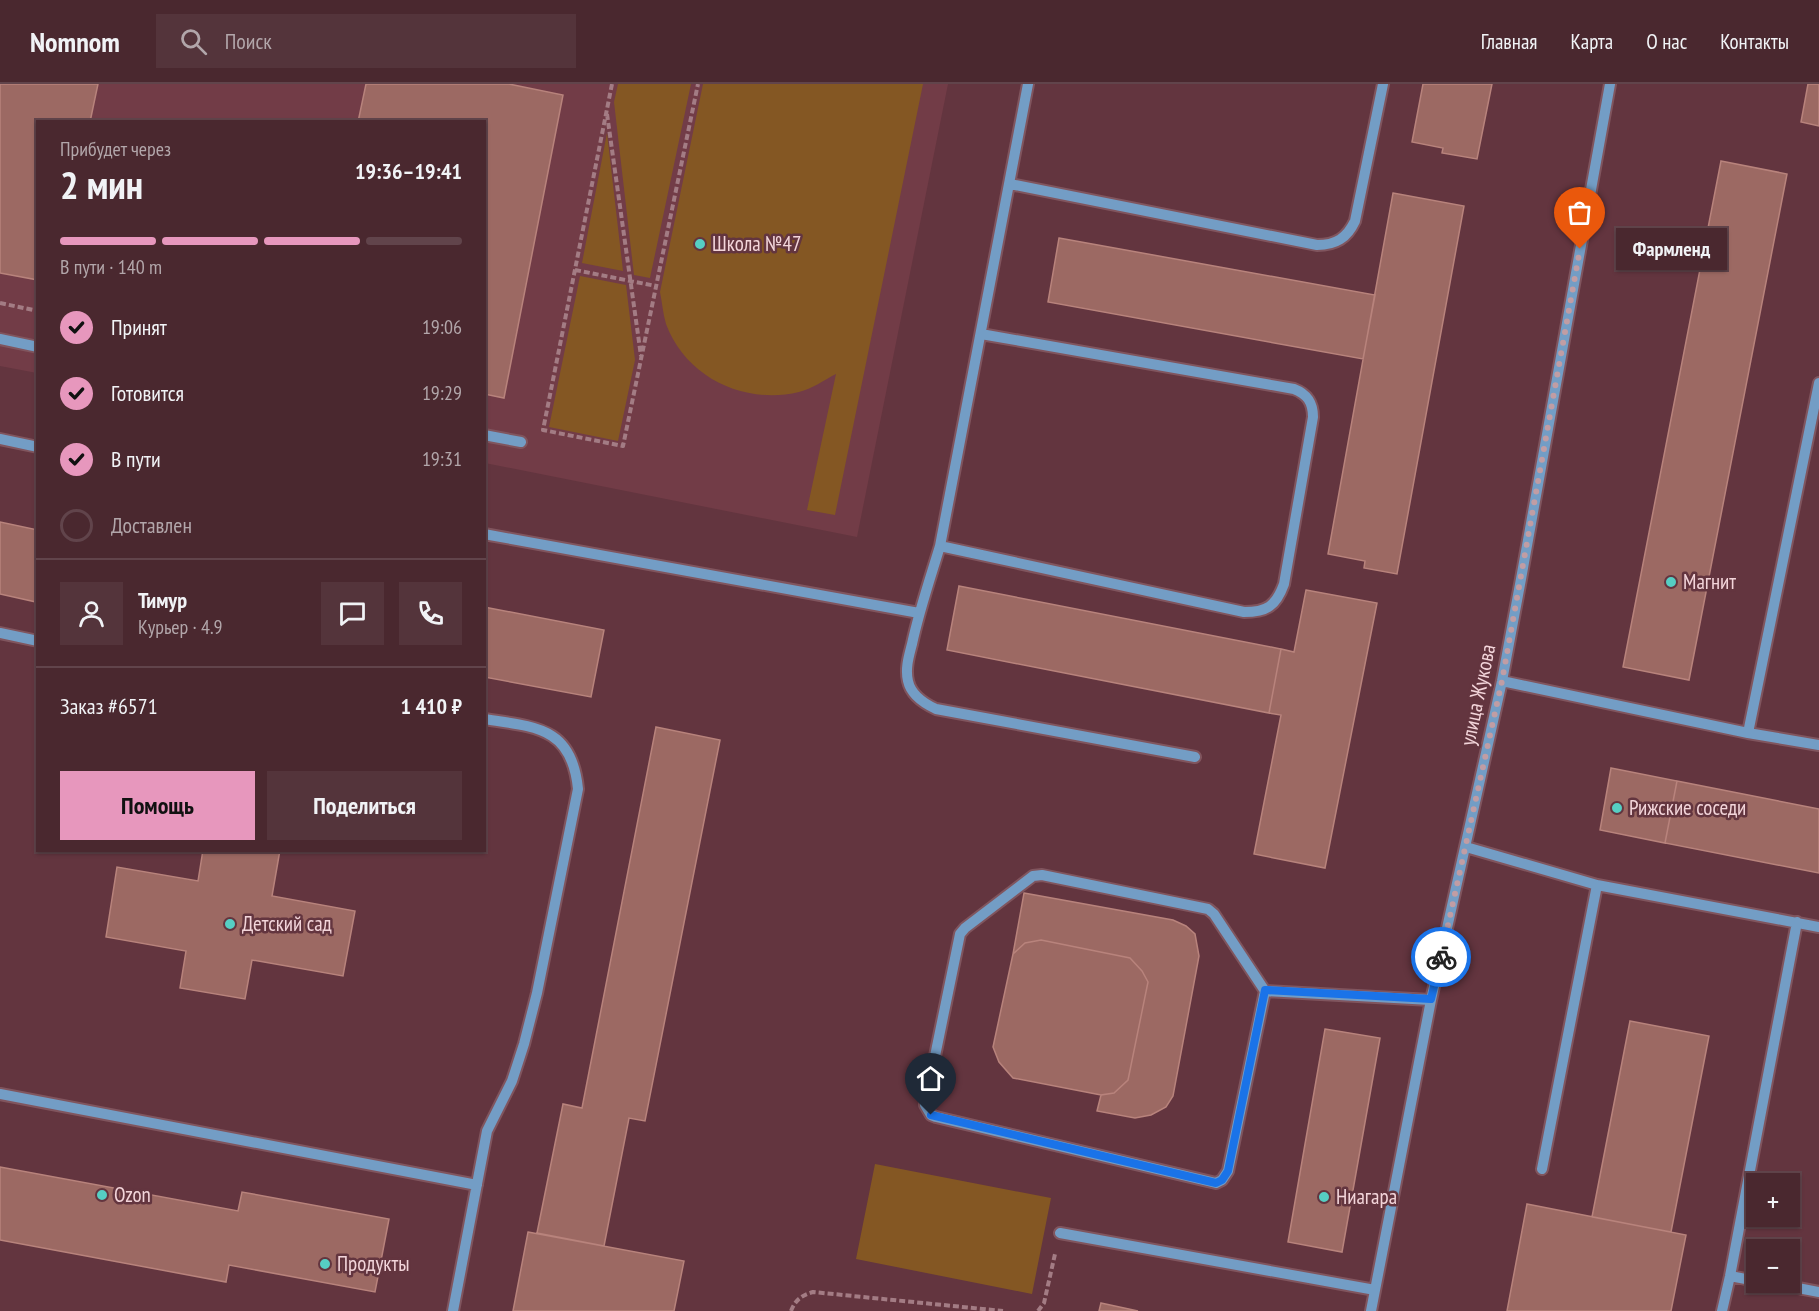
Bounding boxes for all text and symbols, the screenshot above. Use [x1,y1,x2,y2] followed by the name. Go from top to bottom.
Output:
[156,14,576,68] search box
[30,23,120,60] text: Nomnom
[177,25,210,58] icon: search
[225,27,272,55] text: Поиск
[1481,28,1537,55] text: Главная
[1570,28,1613,55] text: Карта
[1646,28,1687,55] text: О нас
[1720,28,1789,55] text: Контакты
[60,136,171,162] text: Прибудет через
[355,157,462,185] text: 19:36–19:41
[60,159,143,210] text: 2 мин
[1554,187,1605,249] pin
[1563,196,1596,229] icon: bag
[1616,228,1727,270] callout: Фармленд
[712,230,801,257] place label: Школа №47
[1633,236,1710,262] text: Фармленд
[693,237,707,251] marker: Школа №47
[60,254,162,280] text: В пути · 140 m
[60,311,93,344] icon: check
[111,313,167,341] text: Принят
[422,314,462,340] text: 19:06
[60,377,93,410] icon: check
[111,379,184,407] text: Готовится
[422,380,462,406] text: 19:29
[60,443,93,476] icon: check
[111,445,161,473] text: В пути
[422,446,462,472] text: 19:31
[111,511,192,539] text: Доставлен
[1683,568,1736,595] place label: Магнит
[1664,575,1678,589] marker: Магнит
[60,582,123,645] button: person
[321,582,384,645] button: chat
[399,582,462,645] button: phone
[138,586,187,614] text: Тимур
[138,614,223,640] text: Курьер · 4.9
[1454,642,1501,748] street label: улица Жукова
[60,692,158,720] text: Заказ #6571
[400,692,462,720] text: 1 410 ₽
[60,771,255,840] button: Помощь
[267,771,462,840] button: Поделиться
[1629,794,1746,821] place label: Рижские соседи
[1610,801,1624,815] marker: Рижские соседи
[242,910,332,937] place label: Детский сад
[223,917,237,931] marker: Детский сад
[1411,927,1471,987] courier
[1425,941,1458,974] icon: bike
[905,1053,956,1115] pin
[914,1062,947,1095] icon: home
[1746,1173,1800,1293] map controls
[1746,1173,1800,1227] button: +
[114,1181,151,1208] place label: Ozon
[1336,1183,1397,1210] place label: Ниагара
[95,1188,109,1202] marker: Ozon
[1317,1190,1331,1204] marker: Ниагара
[1746,1239,1800,1293] button: −
[337,1250,410,1277] place label: Продукты
[318,1257,332,1271] marker: Продукты

